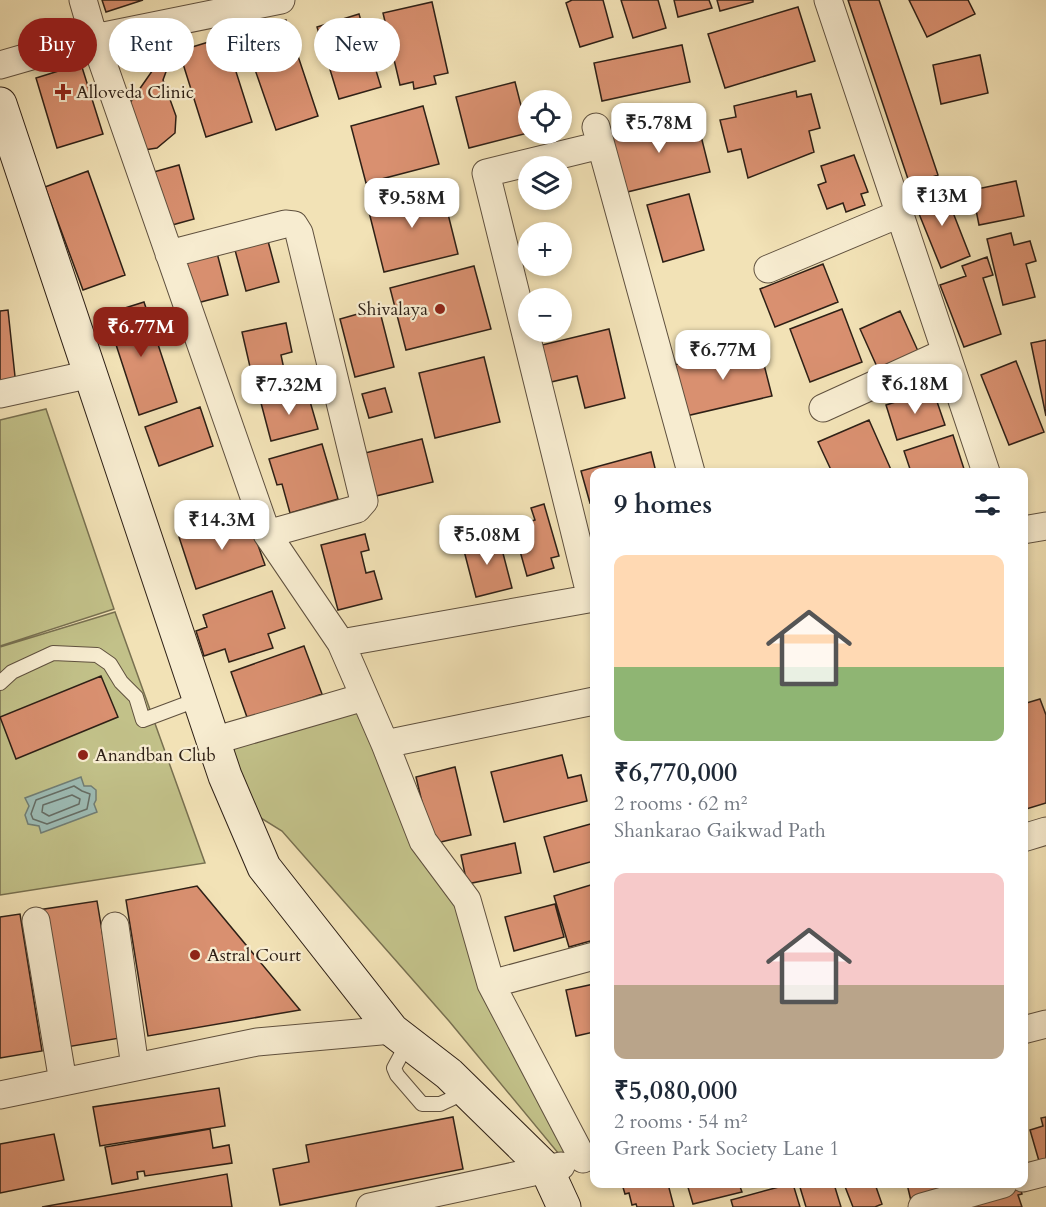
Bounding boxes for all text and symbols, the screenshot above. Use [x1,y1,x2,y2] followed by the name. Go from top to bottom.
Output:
[18,18,97,72] chip: Buy
[109,18,194,72] chip: Rent
[206,18,302,72] chip: Filters
[314,18,400,72] chip: New
[76,80,194,105] place label: Alloveda Clinic
[54,83,72,101] marker: Alloveda Clinic
[518,90,572,342] map controls
[518,90,572,144] button: locate
[610,103,708,154] pin: ₹5.78M
[625,109,693,136] text: ₹5.78M
[518,156,572,210] button: layers
[906,176,978,227] pin: ₹13M
[363,178,461,229] pin: ₹9.58M
[916,182,968,209] text: ₹13M
[378,184,446,211] text: ₹9.58M
[518,222,572,276] button: +
[518,288,572,342] button: −
[358,297,428,322] place label: Shivalaya
[433,302,447,316] marker: Shivalaya
[92,307,190,358] pin: ₹6.77M
[107,313,175,340] text: ₹6.77M
[674,330,772,381] pin: ₹6.77M
[689,336,757,363] text: ₹6.77M
[866,364,964,415] pin: ₹6.18M
[240,365,338,416] pin: ₹7.32M
[881,370,949,397] text: ₹6.18M
[255,371,323,398] text: ₹7.32M
[614,487,712,522] text: 9 homes
[971,488,1004,521] icon: filters
[173,500,271,551] pin: ₹14.3M
[188,506,256,533] text: ₹14.3M
[438,515,536,566] pin: ₹5.08M
[453,521,521,548] text: ₹5.08M
[755,594,863,702] icon: home
[95,743,216,768] place label: Anandban Club
[76,748,90,762] marker: Anandban Club
[614,755,737,790] text: ₹6,770,000
[614,790,747,817] text: 2 rooms · 62 m²
[614,817,826,844] text: Shankarao Gaikwad Path
[755,912,863,1020] icon: home
[207,943,301,968] place label: Astral Court
[188,948,202,962] marker: Astral Court
[614,1073,737,1108] text: ₹5,080,000
[614,1108,747,1135] text: 2 rooms · 54 m²
[614,1135,840,1162] text: Green Park Society Lane 1

